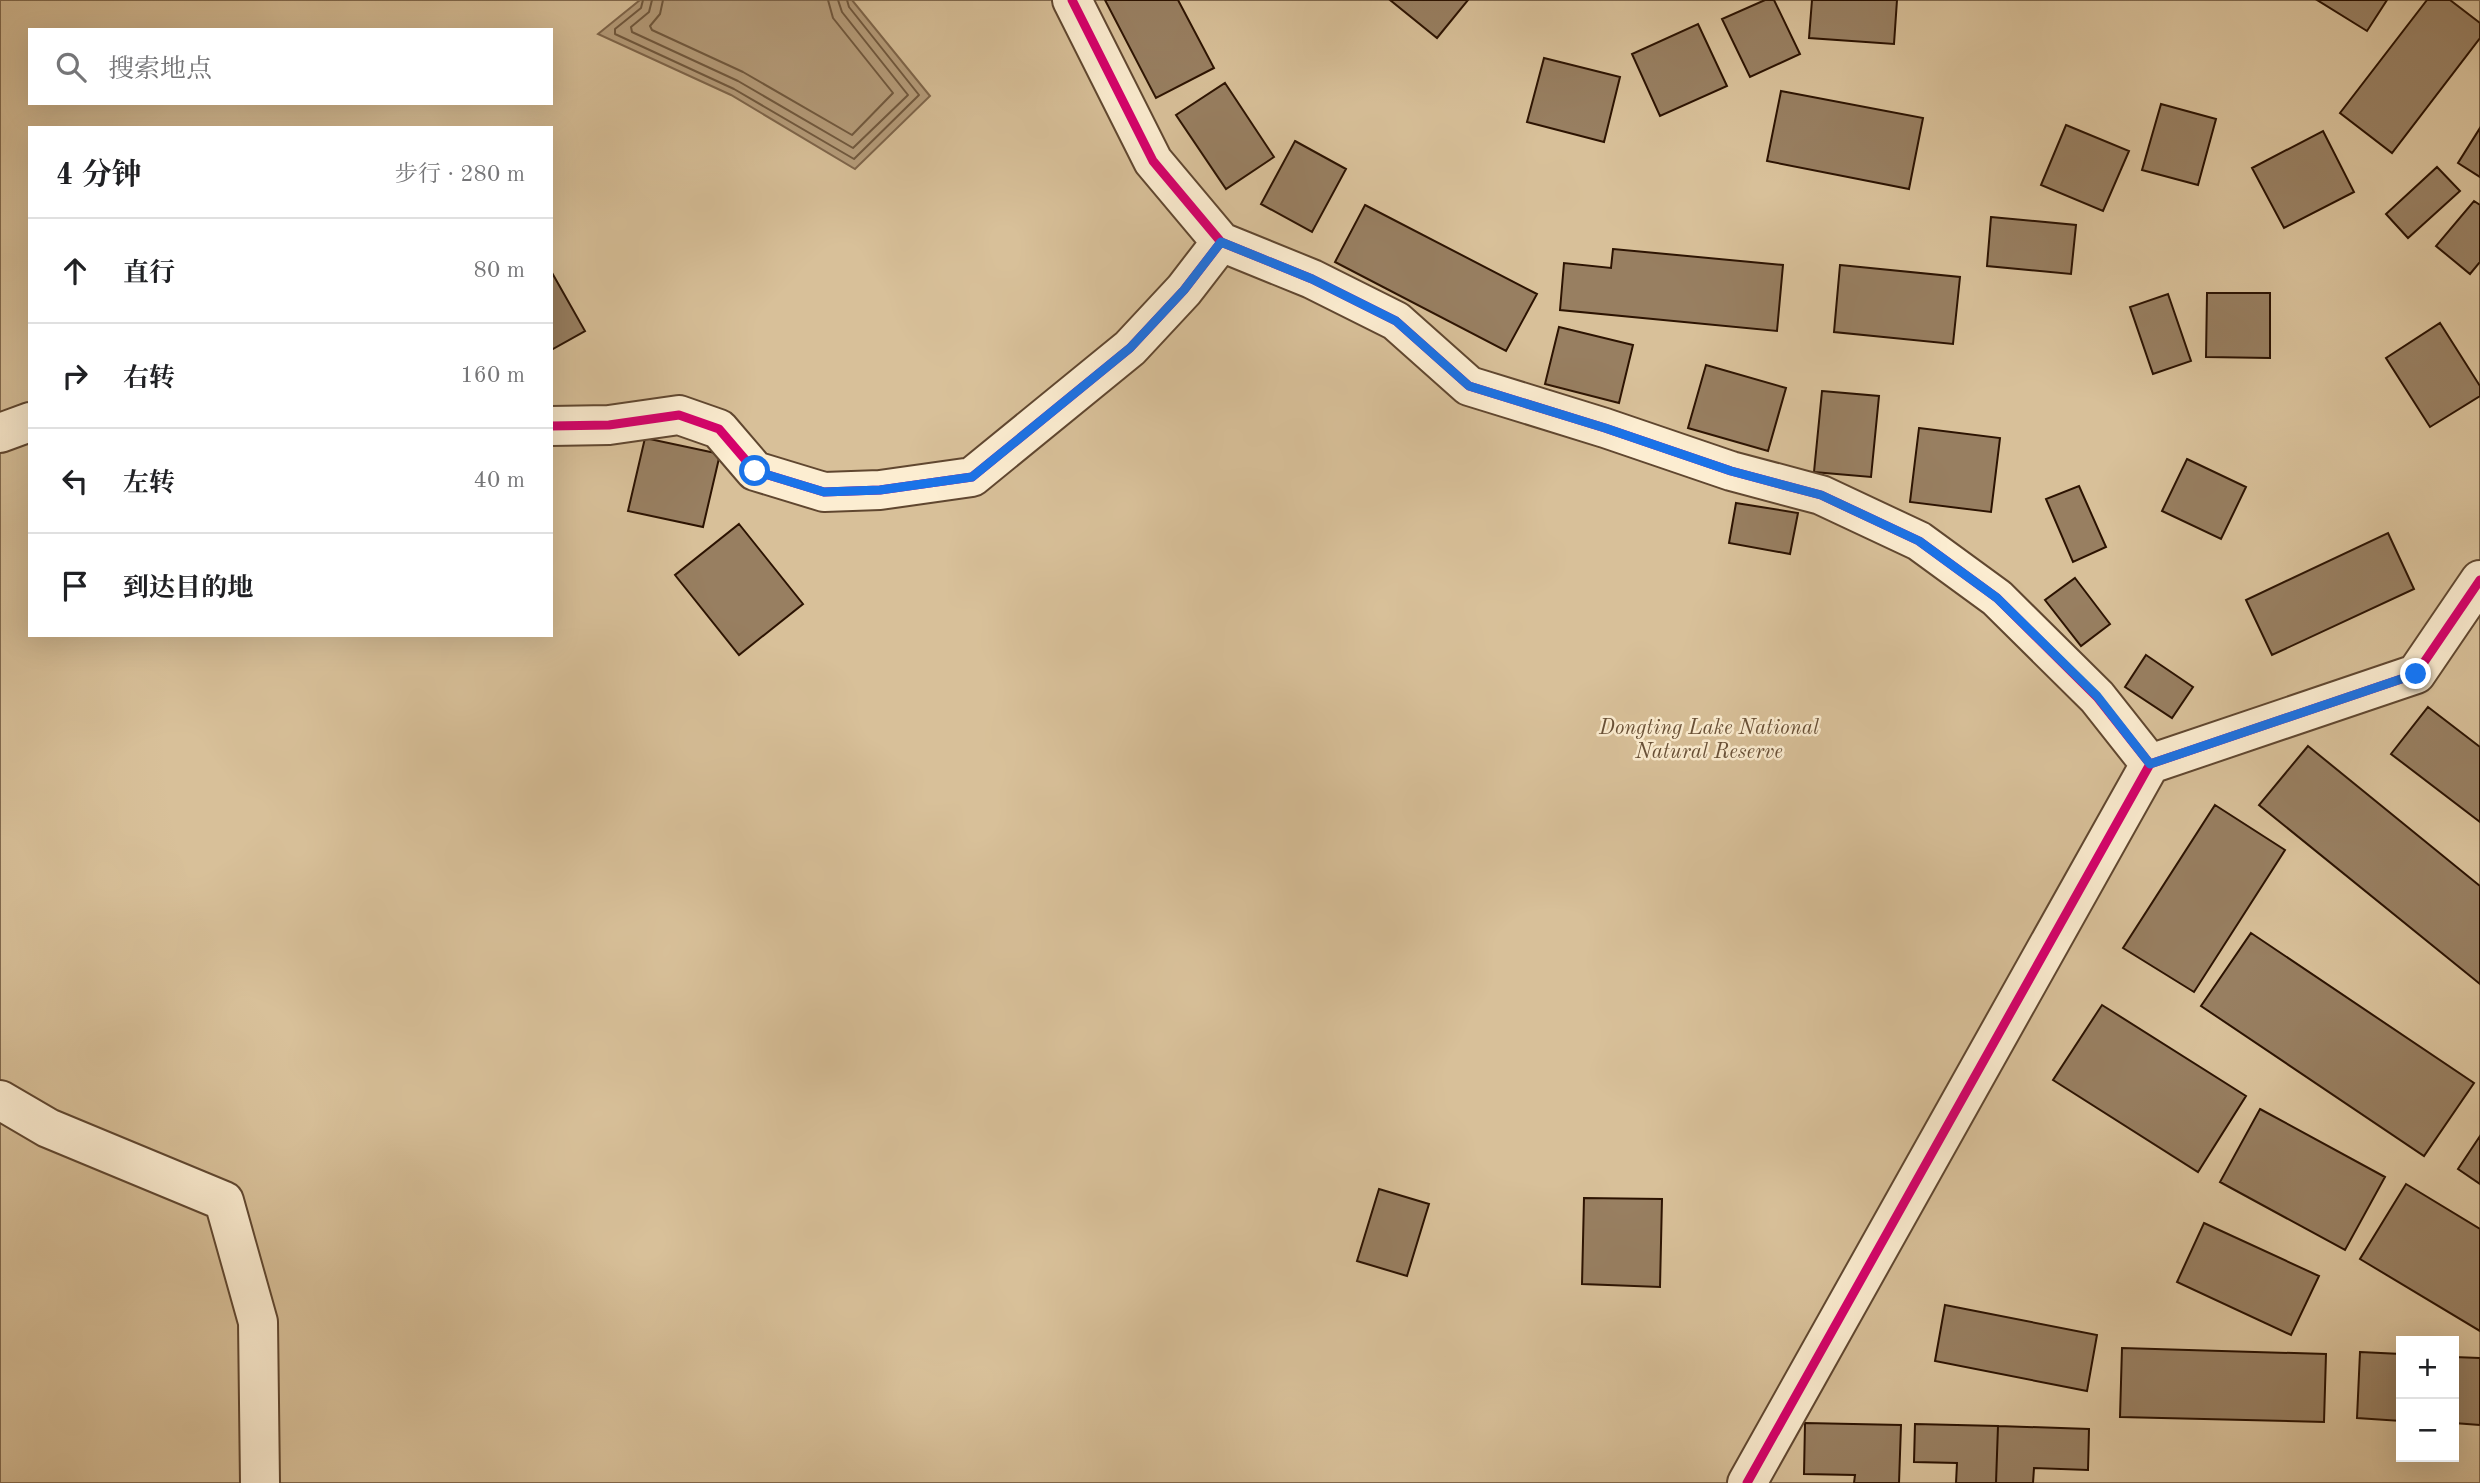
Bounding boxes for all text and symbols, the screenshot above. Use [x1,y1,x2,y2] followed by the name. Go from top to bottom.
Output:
[28,28,553,105] search box
[52,48,90,86] icon: search
[108,57,212,83] text: 搜索地点
[56,161,142,191] text: 4 分钟
[395,163,525,186] text: 步行 · 280 m
[56,252,94,290] icon: ahead
[474,259,525,282] text: 80 m
[123,261,175,287] text: 直行
[56,357,94,395] icon: right
[460,364,525,387] text: 160 m
[123,366,175,392] text: 右转
[739,455,770,486] route start
[56,462,94,500] icon: left
[474,469,525,492] text: 40 m
[123,471,175,497] text: 左转
[56,567,94,605] icon: arrive
[123,576,253,602] text: 到达目的地
[2400,658,2431,689] route end
[1598,718,1819,763] park label: Dongting Lake National Natural Reserve
[2396,1336,2459,1462] map controls
[2396,1336,2459,1399] button: +
[2396,1399,2459,1462] button: −

